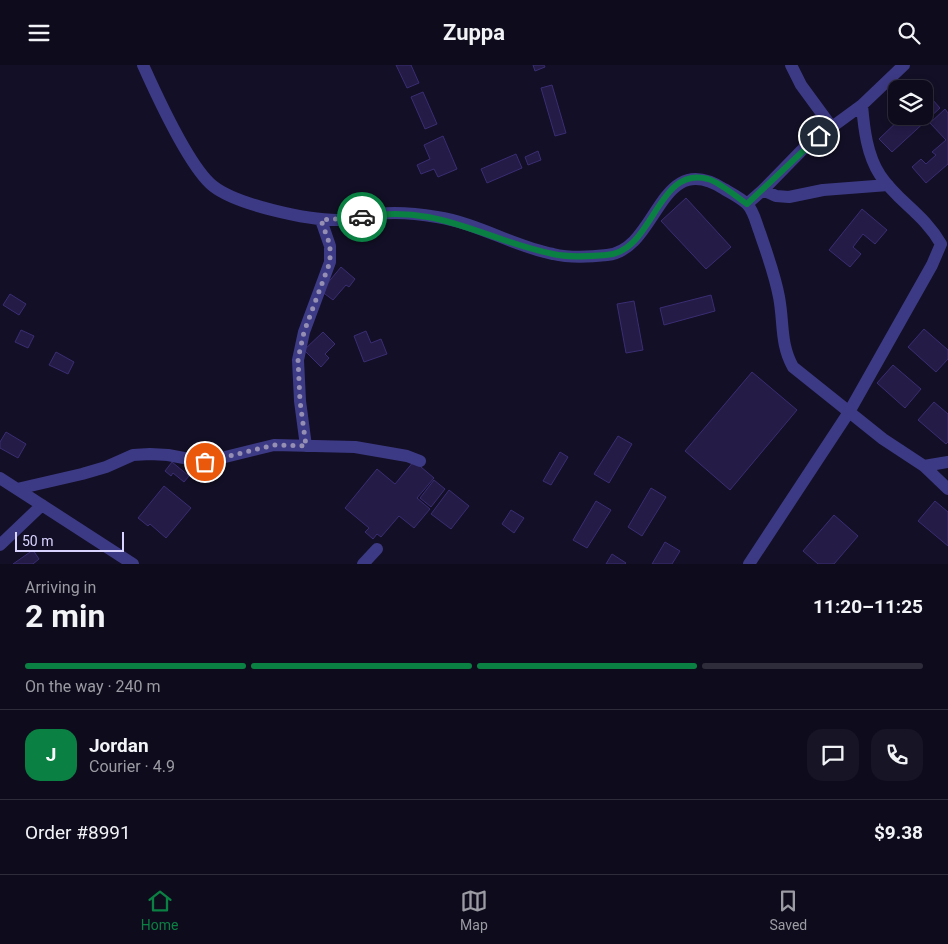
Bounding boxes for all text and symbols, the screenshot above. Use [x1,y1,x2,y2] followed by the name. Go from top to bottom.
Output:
[25,19,53,47] icon: menu
[895,19,923,47] icon: search
[443,20,505,45] text: Zuppa
[888,80,933,125] map controls
[888,80,933,125] button: layers
[798,115,840,157] pin
[805,122,833,150] icon: home
[337,192,387,242] courier
[348,203,376,231] icon: car
[184,441,226,483] pin
[191,448,219,476] icon: bag
[15,529,124,552] scale bar
[22,533,54,549] text: 50 m
[25,578,96,597] text: Arriving in
[813,595,923,618] text: 11:20–11:25
[25,597,105,635] text: 2 min
[25,677,161,696] text: On the way · 240 m
[807,729,859,781] button: chat
[871,729,923,781] button: phone
[89,734,149,757] text: Jordan
[46,743,56,766] text: J
[89,757,175,776] text: Courier · 4.9
[25,821,131,844] text: Order #8991
[874,821,923,844] text: $9.38
[141,887,178,933] tab: Home
[460,887,488,933] tab: Map
[769,887,807,933] tab: Saved

